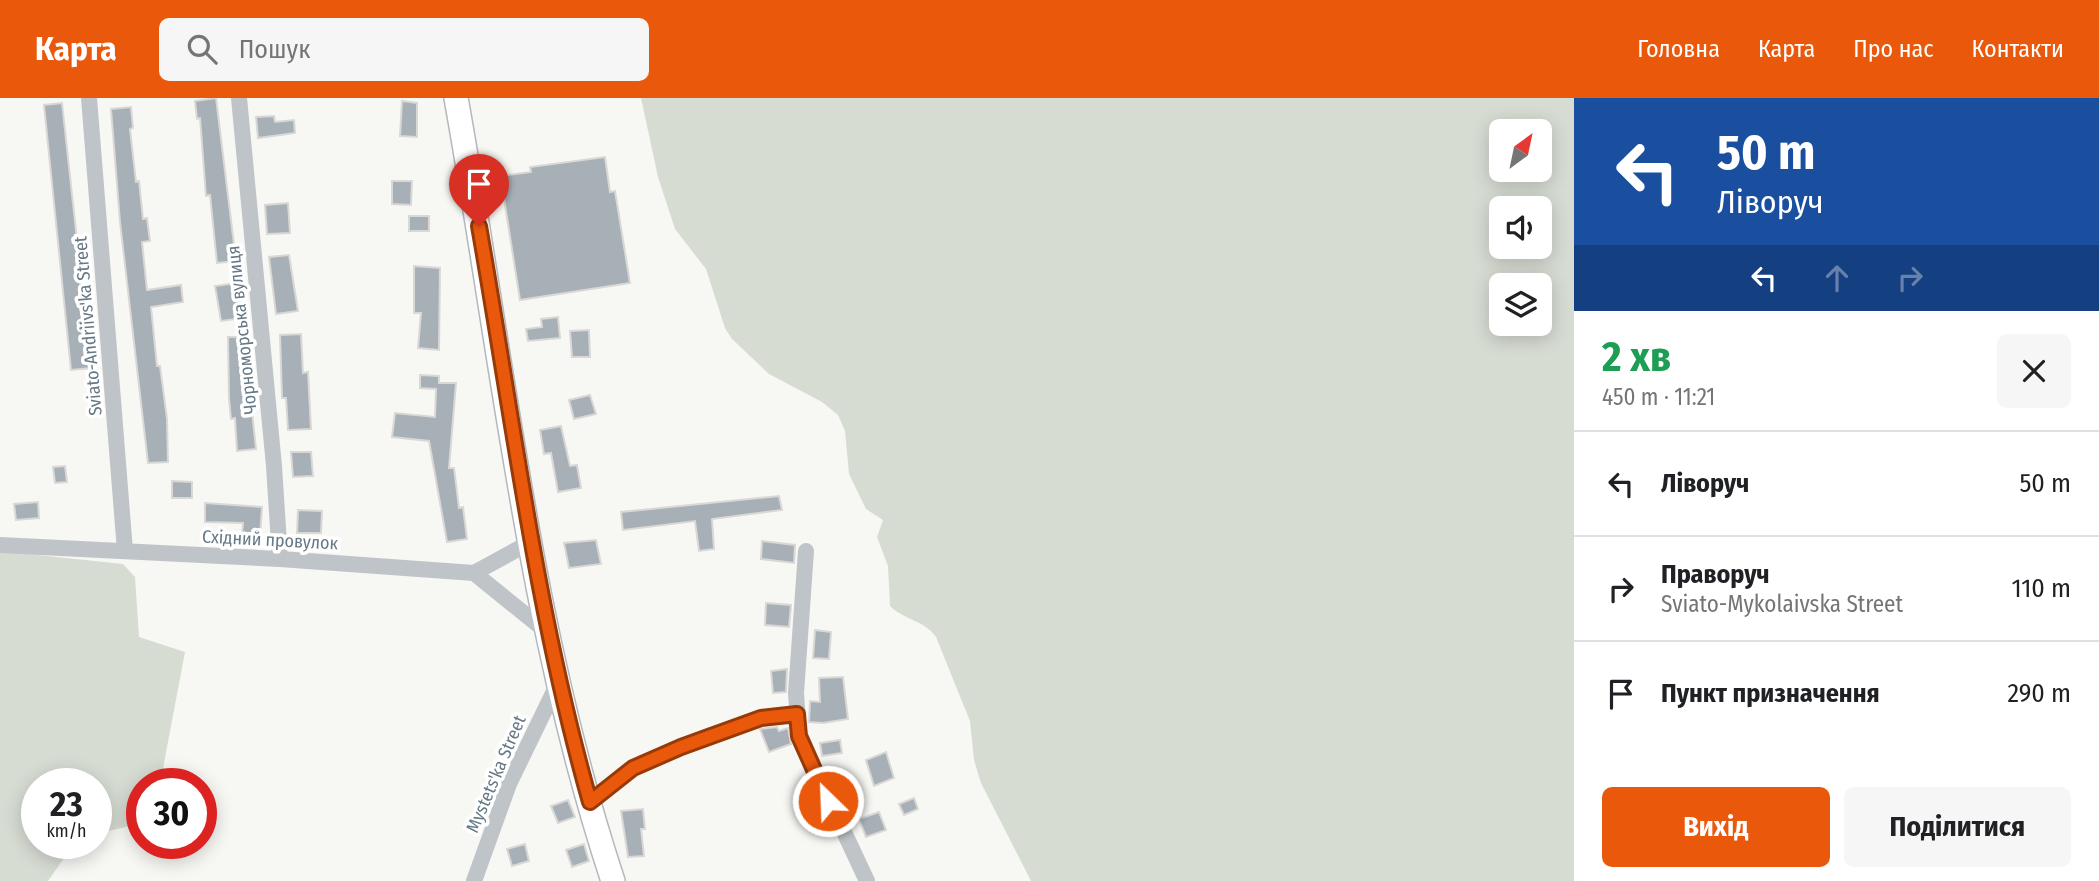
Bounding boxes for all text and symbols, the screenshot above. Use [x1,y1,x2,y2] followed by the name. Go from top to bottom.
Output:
[159,18,649,81] search box
[35,29,117,69] text: Карта
[183,30,221,68] icon: search
[239,34,310,65] text: Пошук
[1637,35,1720,63] text: Головна
[1758,35,1815,63] text: Карта
[1853,35,1934,63] text: Про нас
[1972,35,2064,63] text: Контакти
[1489,119,1552,182] north arrow
[1489,119,1552,336] map controls
[1717,123,1815,182] text: 50 m
[1602,126,1693,217] icon: left
[449,154,509,226] pin
[460,165,498,203] icon: arrive
[1717,183,1824,221] text: Ліворуч
[1489,196,1552,259] button: sound
[69,235,107,417] street label: Sviato-Andriivs'ka Street
[222,245,262,415] street label: Чорноморська вулиця
[1745,259,1783,297] icon: left
[1818,259,1856,297] icon: ahead
[1891,259,1929,297] icon: right
[1489,273,1552,336] button: layers
[1602,332,1671,382] text: 2 хв
[1997,334,2071,408] button: close
[1602,383,1715,411] text: 450 m · 11:21
[1602,465,1640,503] icon: left
[1661,468,1749,499] text: Ліворуч
[2019,468,2071,499] text: 50 m
[202,525,339,555] street label: Східний провулок
[1661,559,1770,590] text: Праворуч
[1602,570,1640,608] icon: right
[2011,573,2071,604] text: 110 m
[1661,590,1903,618] text: Sviato-Mykolaivska Street
[1602,675,1640,713] icon: arrive
[1661,678,1880,709] text: Пункт призначення
[2007,678,2071,709] text: 290 m
[461,712,531,836] street label: Mystets'ka Street
[791,764,865,838] position arrow
[126,768,217,859] speed limit sign: 30
[50,783,83,825] text: 23
[1602,787,1830,867] button: Вихід
[1844,787,2071,867] button: Поділитися
[46,820,87,842] text: km/h

